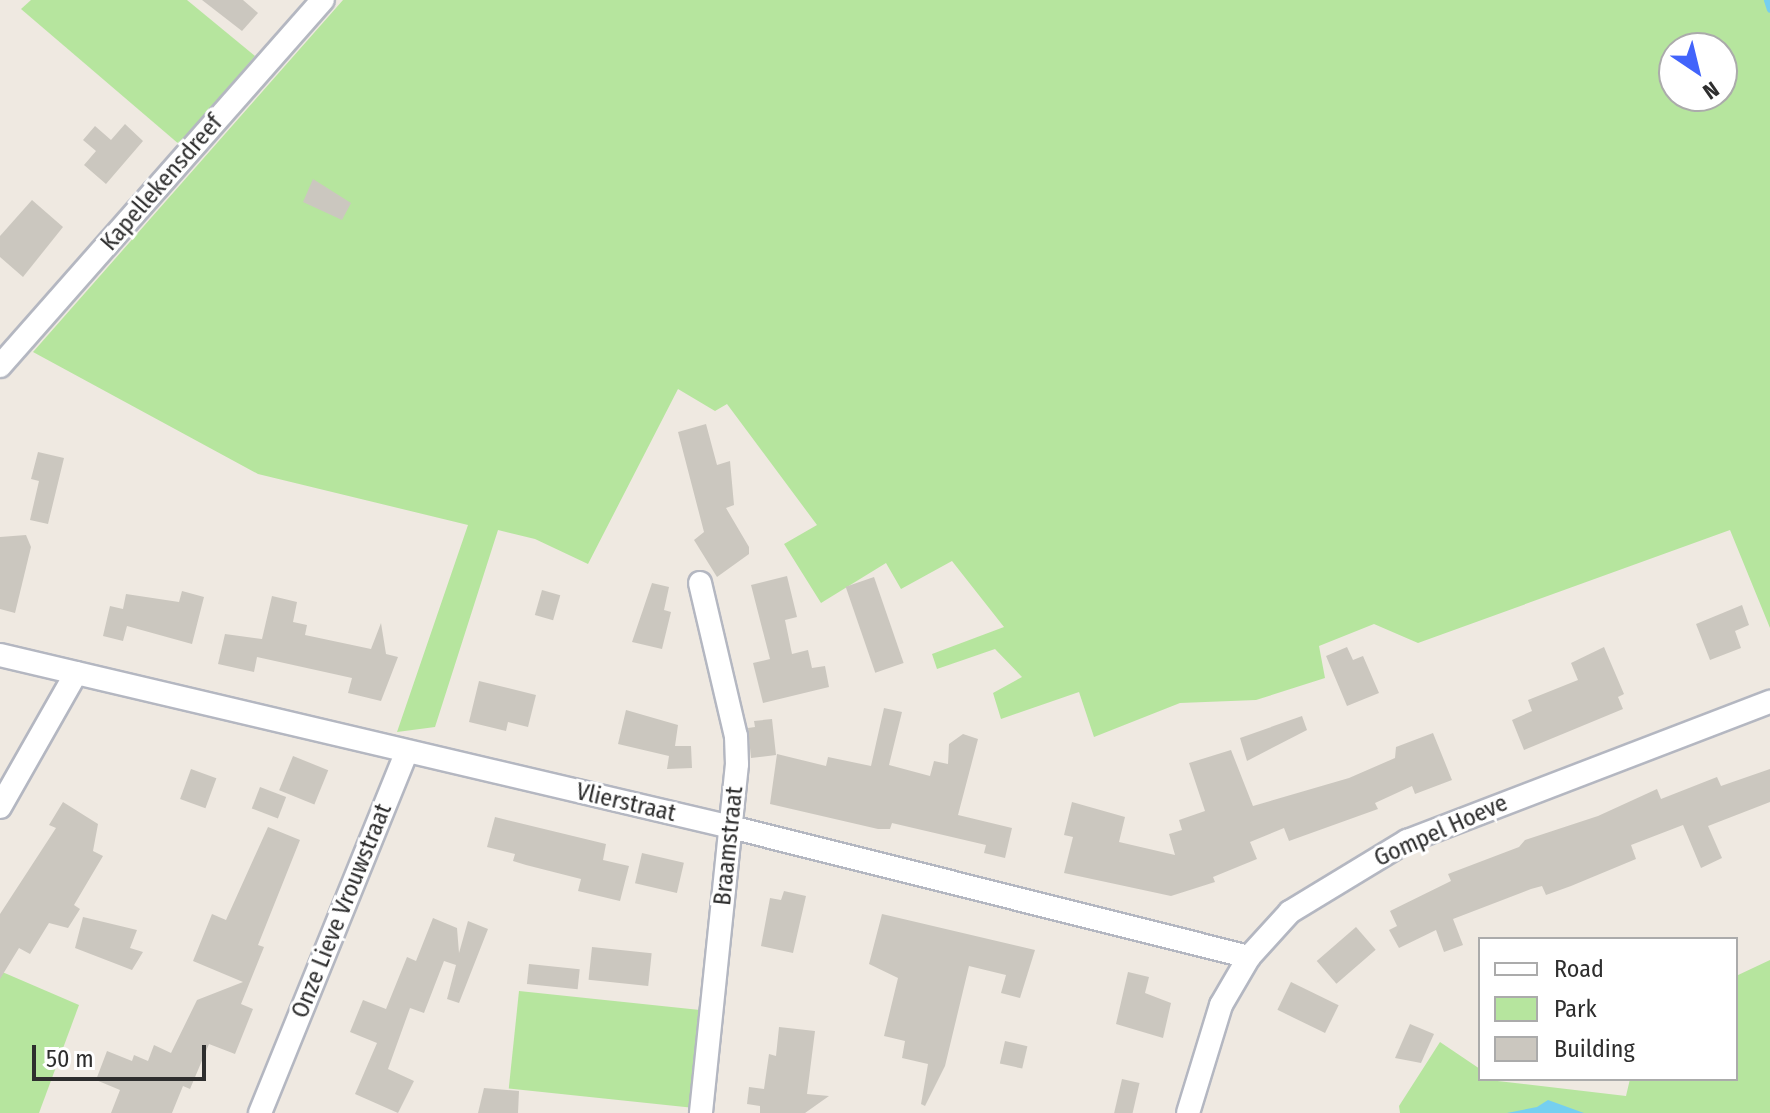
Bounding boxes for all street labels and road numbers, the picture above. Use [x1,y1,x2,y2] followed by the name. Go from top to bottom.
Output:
[95,109,229,257] street label: Kapellekensdreef
[573,778,679,828] street label: Vlierstraat
[708,785,750,907] street label: Braamstraat
[1370,789,1512,873] street label: Gompel Hoeve
[286,800,398,1022] street label: Onze Lieve Vrouwstraat

